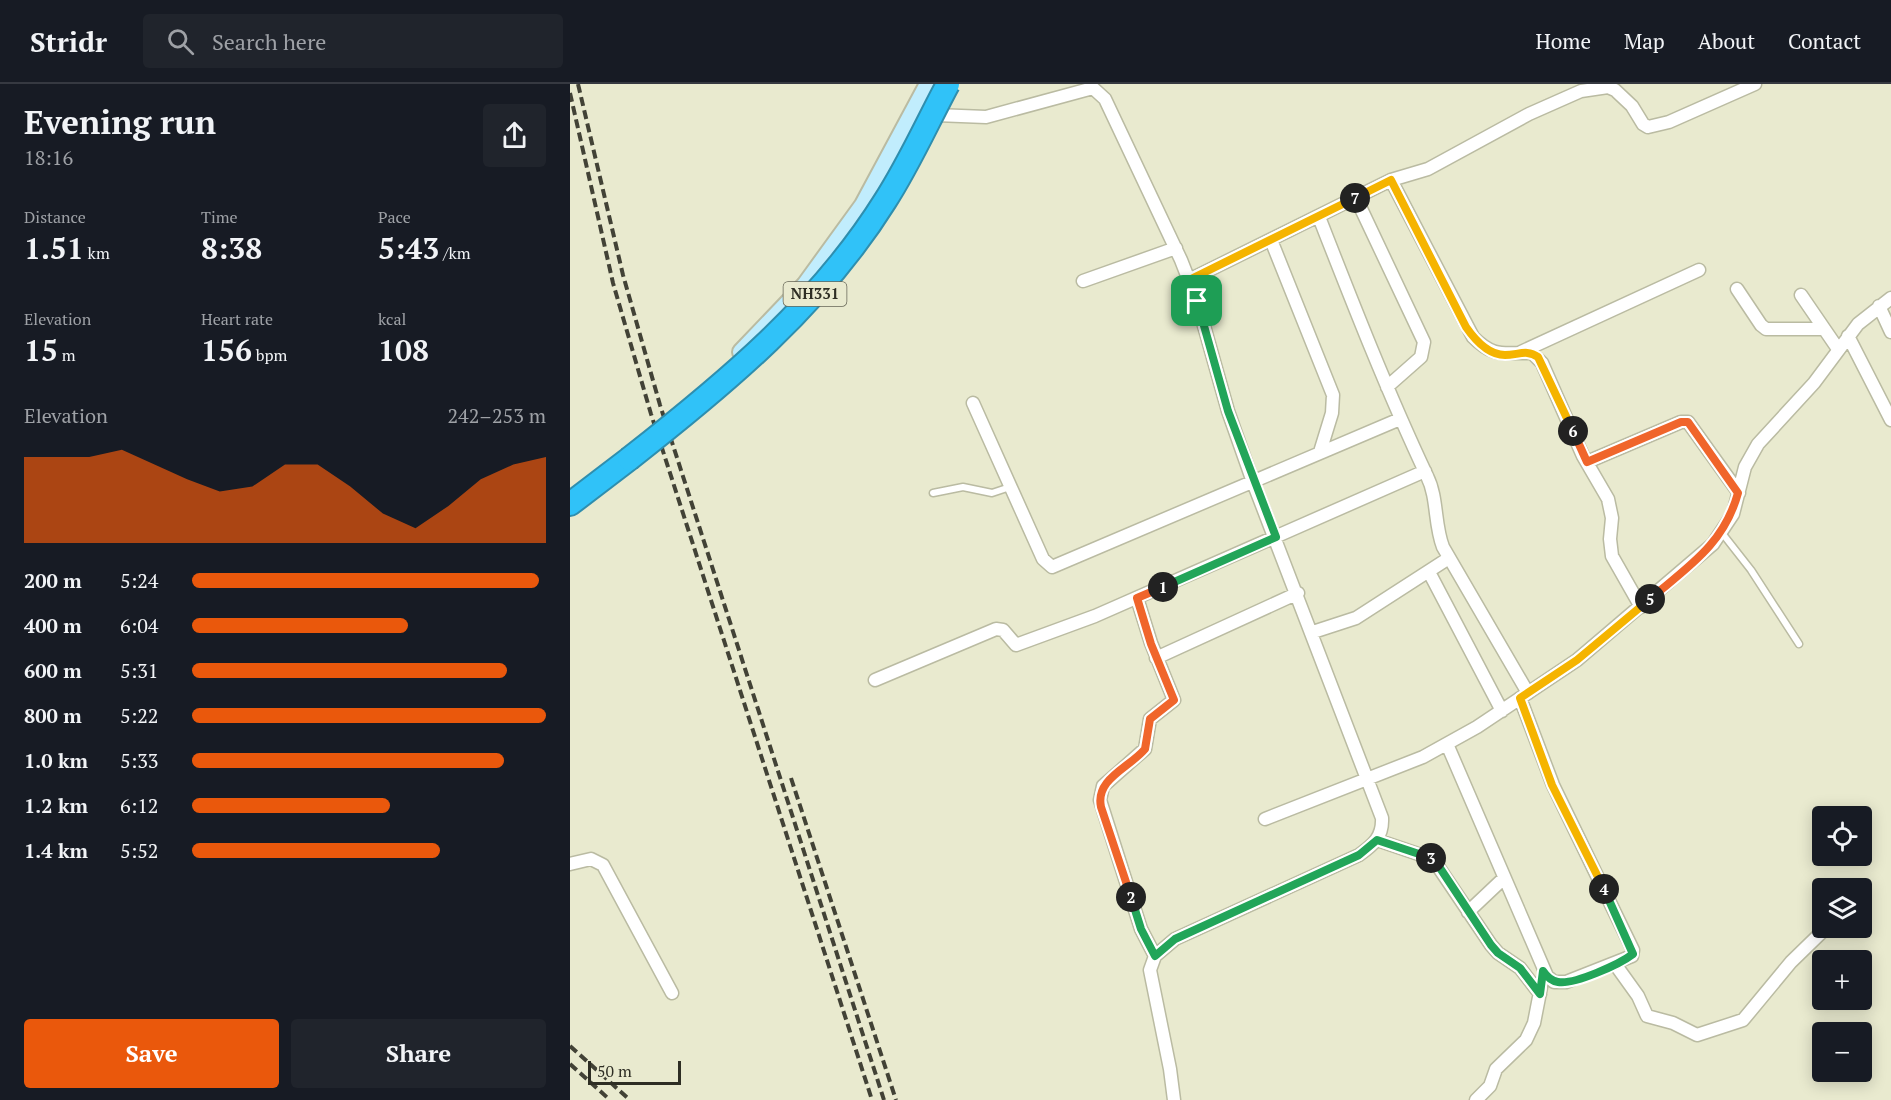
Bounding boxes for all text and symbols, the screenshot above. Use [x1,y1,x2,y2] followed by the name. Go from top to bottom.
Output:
[143,14,563,68] search box
[30,23,107,60] text: Stridr
[164,25,197,58] icon: search
[212,27,326,56] text: Search here
[1535,27,1591,55] text: Home
[1624,27,1665,55] text: Map
[1698,27,1755,55] text: About
[1788,27,1861,55] text: Contact
[24,100,216,143] text: Evening run
[483,104,546,167] button: share
[24,144,73,171] text: 18:16
[1340,183,1370,213] pin: 7
[1350,187,1360,209] text: 7
[24,206,86,228] text: Distance
[201,206,238,228] text: Time
[378,206,411,228] text: Pace
[24,228,84,268] text: 1.51
[201,228,262,268] text: 8:38
[378,228,439,268] text: 5:43
[84,242,110,264] text: km
[439,242,471,264] text: /km
[1171,275,1222,326] pin
[784,282,846,306] road number: NH331
[1180,284,1213,317] icon: arrive
[24,308,91,330] text: Elevation
[201,308,273,330] text: Heart rate
[378,308,406,330] text: kcal
[24,330,58,370] text: 15
[201,330,252,370] text: 156
[378,330,429,370] text: 108
[58,344,76,366] text: m
[252,344,287,366] text: bpm
[24,402,108,429] text: Elevation
[447,402,546,429] text: 242–253 m
[1558,416,1588,446] pin: 6
[1568,420,1578,442] text: 6
[24,567,82,594] text: 200 m
[120,567,159,594] text: 5:24
[1148,572,1178,602] pin: 1
[1158,576,1168,598] text: 1
[1635,584,1665,614] pin: 5
[1645,588,1655,610] text: 5
[24,612,82,639] text: 400 m
[120,612,159,639] text: 6:04
[24,657,82,684] text: 600 m
[120,657,159,684] text: 5:31
[24,702,82,729] text: 800 m
[120,702,159,729] text: 5:22
[24,747,88,774] text: 1.0 km
[120,747,159,774] text: 5:33
[24,792,88,819] text: 1.2 km
[120,792,159,819] text: 6:12
[1812,806,1872,1082] map controls
[1812,806,1872,866] button: locate
[24,837,88,864] text: 1.4 km
[120,837,159,864] text: 5:52
[1416,843,1446,873] pin: 3
[1426,847,1436,869] text: 3
[1589,874,1619,904] pin: 4
[1599,878,1609,900] text: 4
[1812,878,1872,938] button: layers
[1116,882,1146,912] pin: 2
[1126,886,1136,908] text: 2
[1812,950,1872,1010] button: +
[24,1019,279,1088] button: Save
[291,1019,546,1088] button: Share
[1812,1022,1872,1082] button: −
[588,1058,681,1086] scale bar
[597,1060,632,1082] text: 50 m

